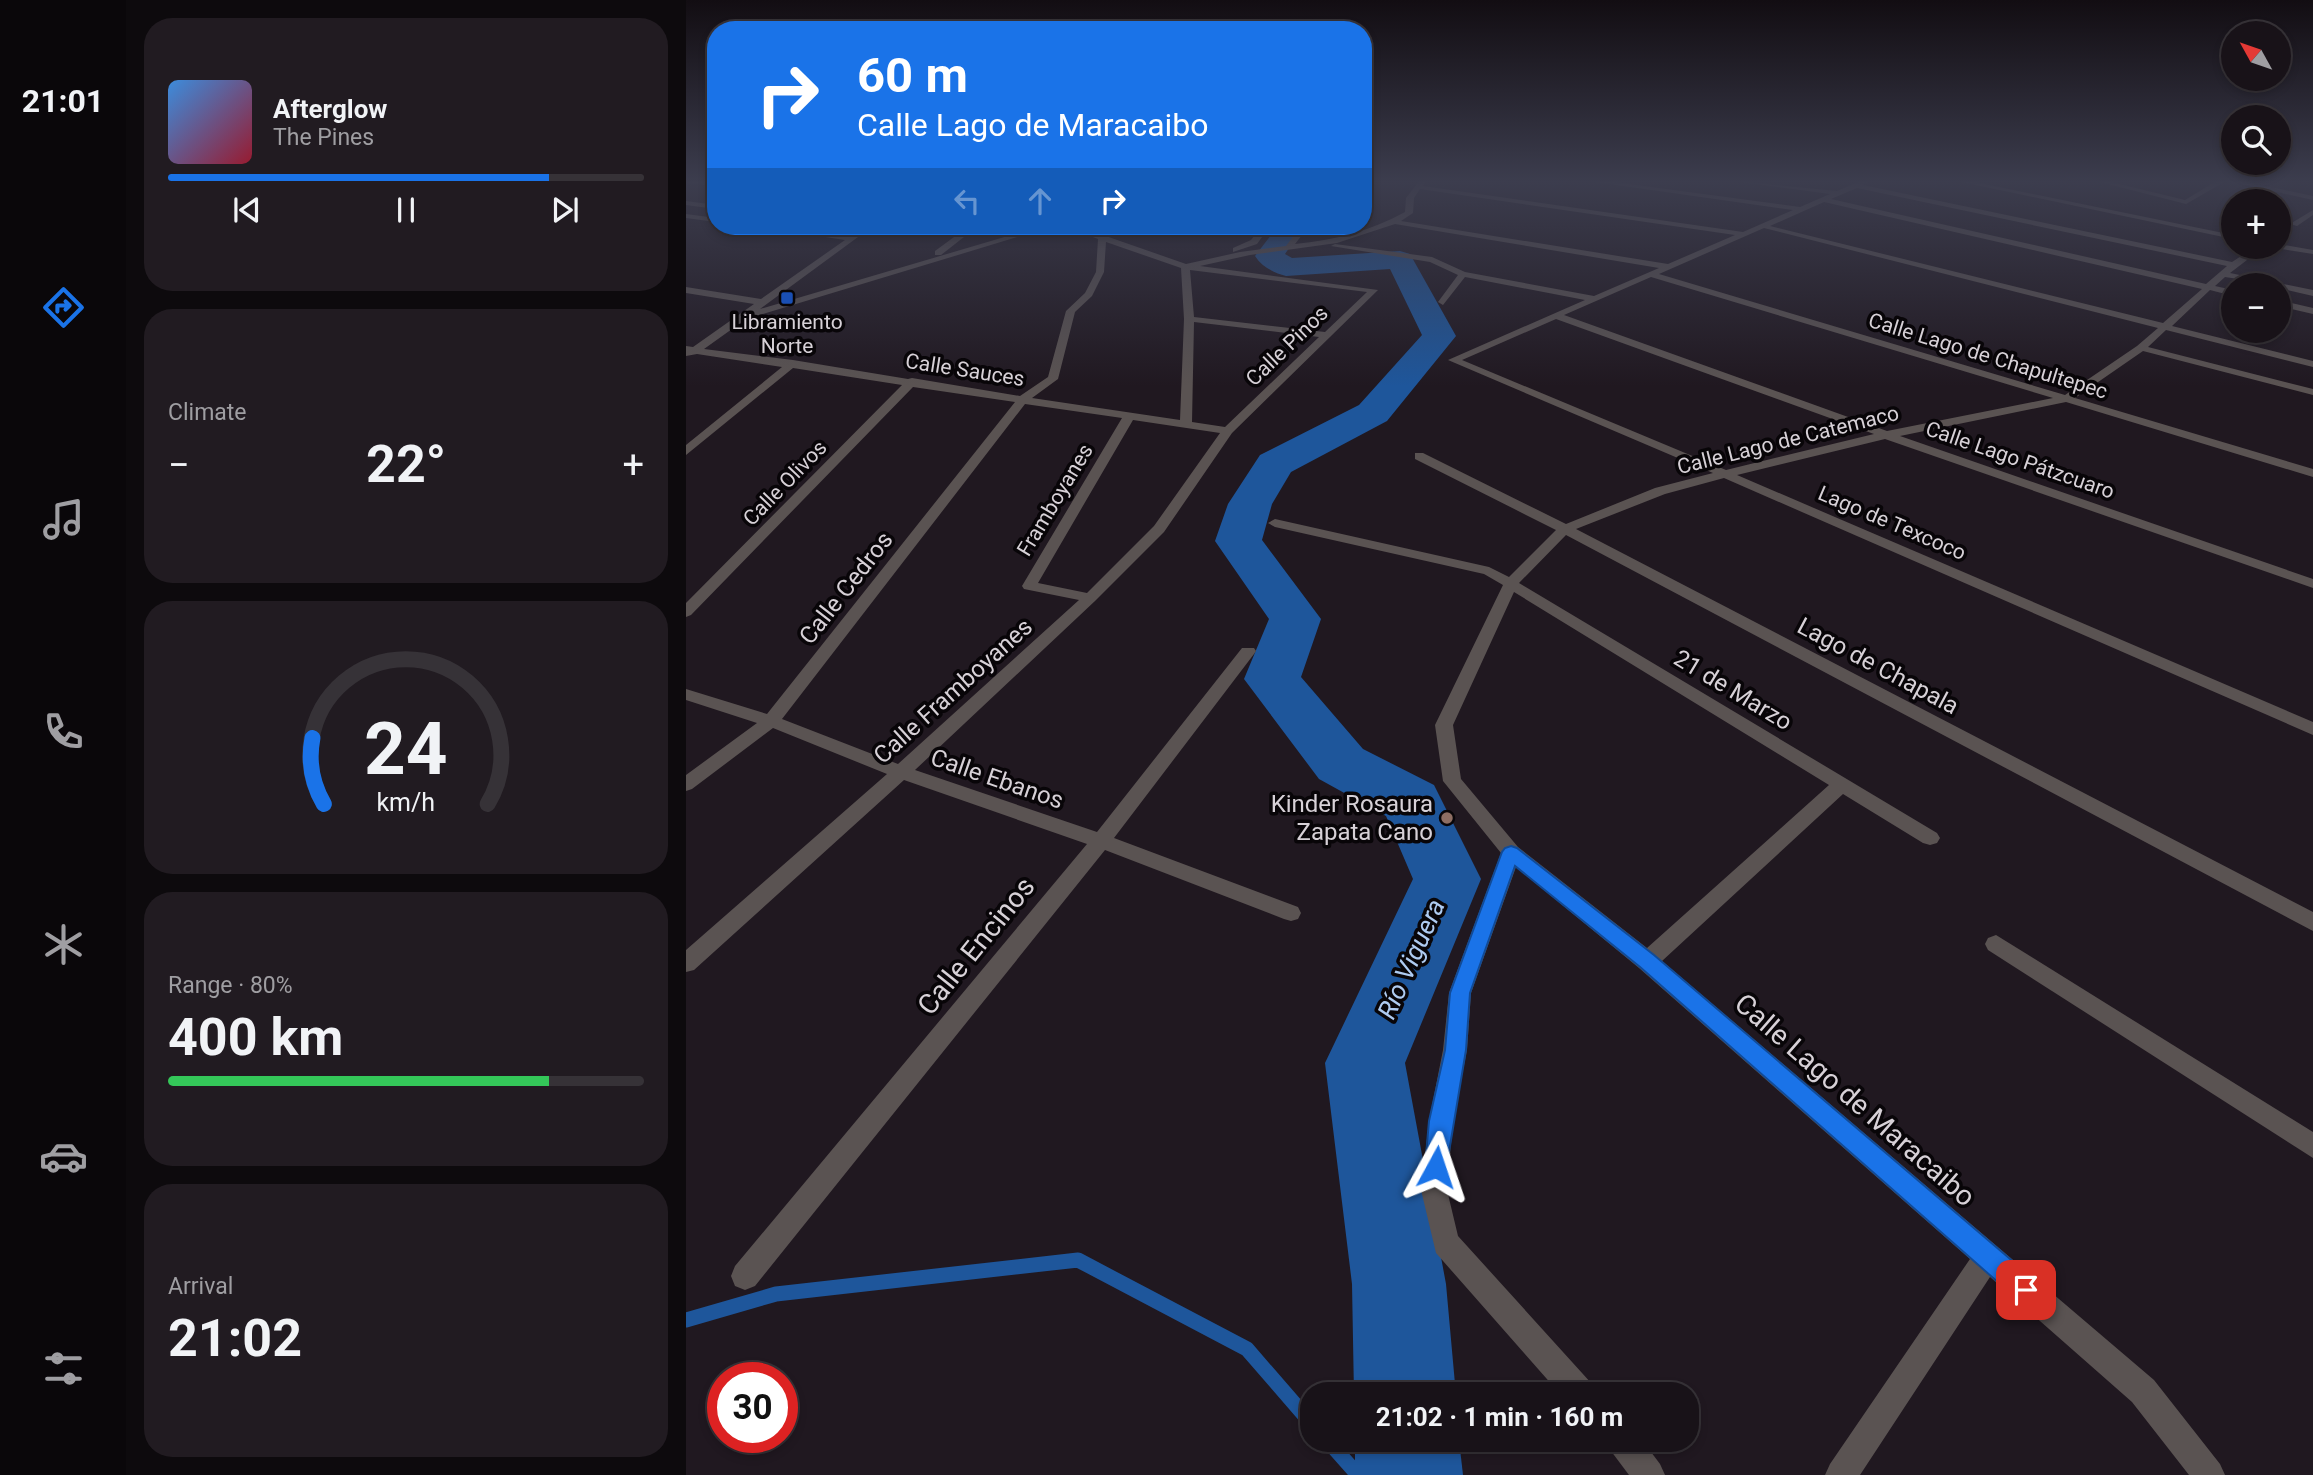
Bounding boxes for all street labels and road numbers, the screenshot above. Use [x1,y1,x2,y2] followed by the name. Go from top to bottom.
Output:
[1241,301,1333,391] street label: Calle Pinos
[1866,308,2110,404] street label: Calle Lago de Chapultepec
[904,349,1026,391] street label: Calle Sauces
[1675,401,1901,479] street label: Calle Lago de Catemaco
[1923,416,2117,504] street label: Calle Lago Pátzcuaro
[738,435,832,531] street label: Calle Olivos
[1012,440,1098,560] street label: Framboyanes
[1814,481,1970,565] street label: Lago de Texcoco
[793,526,899,650] street label: Calle Cedros
[1793,612,1963,720] street label: Lago de Chapala
[868,613,1038,769] street label: Calle Framboyanes
[1669,644,1797,736] street label: 21 de Marzo
[927,743,1067,815] street label: Calle Ebanos
[910,870,1042,1022] street label: Calle Encinos
[1728,987,1982,1213] street label: Calle Lago de Maracaibo

